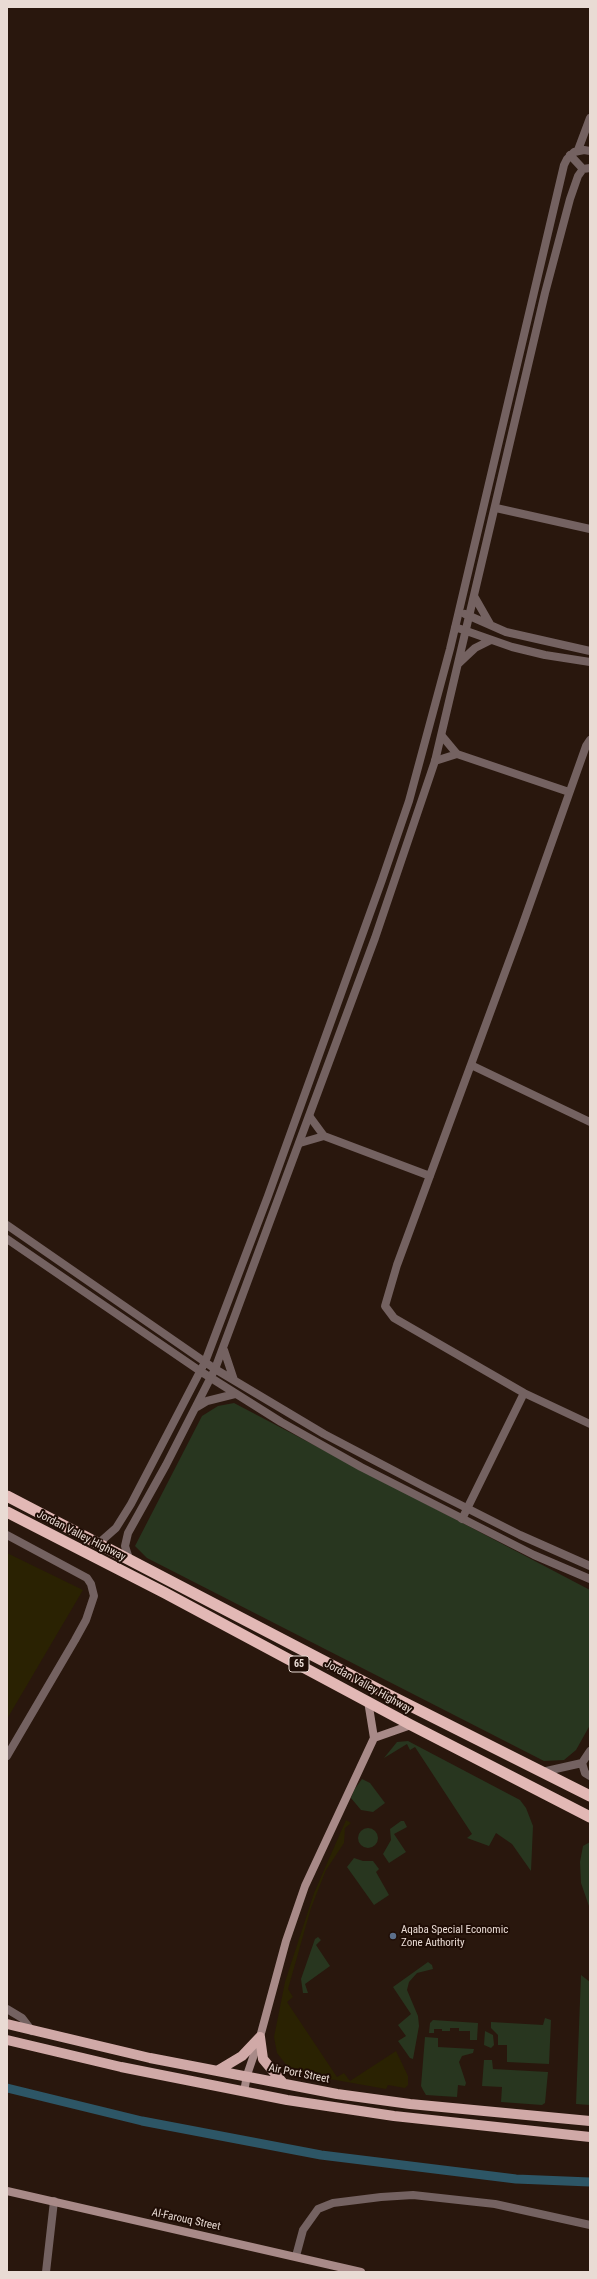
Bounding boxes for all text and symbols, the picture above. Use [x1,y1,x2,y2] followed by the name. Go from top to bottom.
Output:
[34,1508,128,1564] street label: Jordan Valley Highway
[289,1656,309,1672] road number: 65
[322,1657,414,1717] street label: Jordan Valley Highway
[401,1923,508,1949] place label: Aqaba Special Economic Zone Authority
[388,1931,398,1941] marker: Aqaba Special Economic Zone Authority
[268,2062,330,2086] street label: Air Port Street
[150,2206,222,2234] street label: Al-Farouq Street

